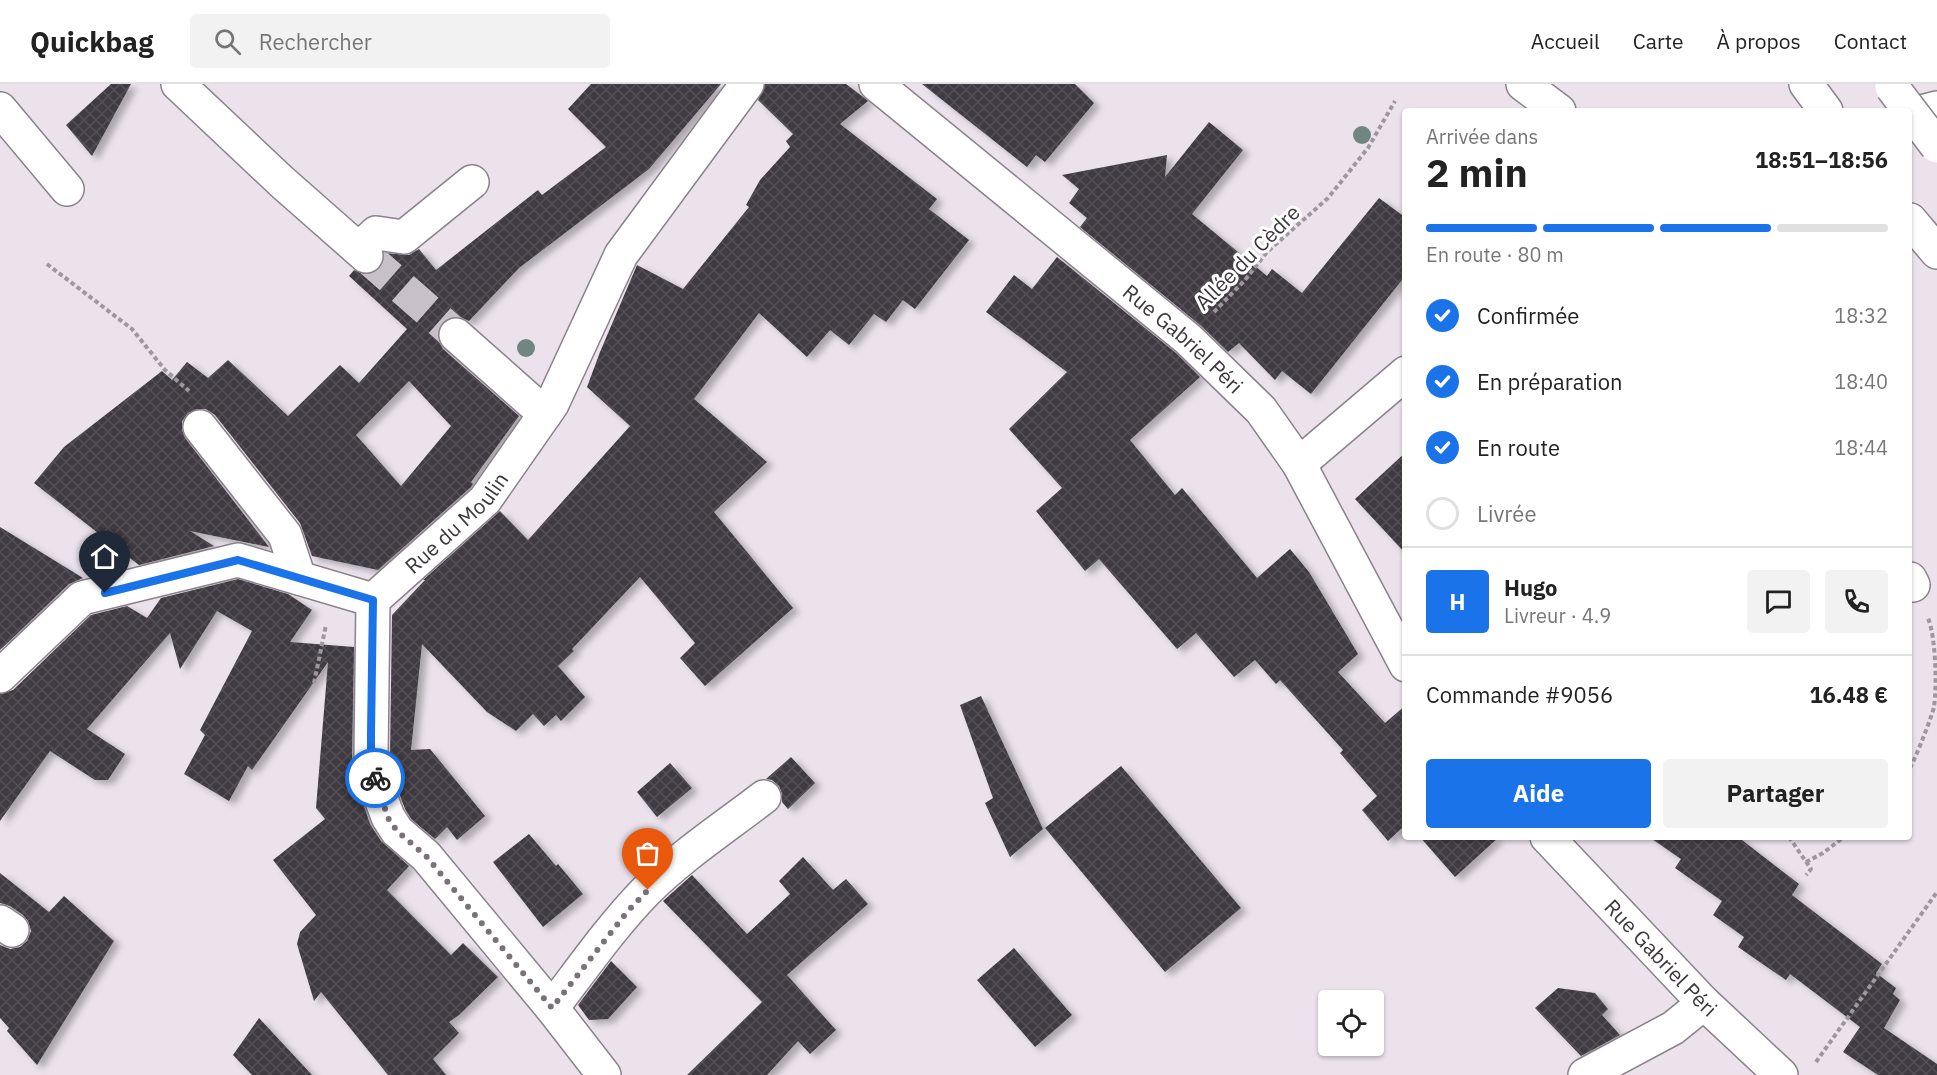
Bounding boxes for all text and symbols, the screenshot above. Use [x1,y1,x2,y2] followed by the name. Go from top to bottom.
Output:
[190,14,610,68] search box
[30,23,154,60] text: Quickbag
[211,25,244,58] icon: search
[259,27,372,56] text: Rechercher
[1531,27,1600,55] text: Accueil
[1633,27,1684,55] text: Carte
[1717,27,1801,55] text: À propos
[1834,27,1907,55] text: Contact
[1426,123,1538,150] text: Arrivée dans
[1755,145,1888,174] text: 18:51–18:56
[1426,147,1528,198] text: 2 min
[1188,198,1306,316] street label: Allée du Cèdre
[1426,241,1564,268] text: En route · 80 m
[1117,278,1249,399] street label: Rue Gabriel Péri
[1426,299,1459,332] icon: check
[1477,301,1579,330] text: Confirmée
[1834,302,1888,329] text: 18:32
[1426,365,1459,398] icon: check
[1477,367,1623,396] text: En préparation
[1834,368,1888,395] text: 18:40
[1426,431,1459,464] icon: check
[1477,433,1560,462] text: En route
[1834,434,1888,461] text: 18:44
[398,466,514,579] street label: Rue du Moulin
[1477,499,1536,528] text: Livrée
[79,531,130,593] pin
[88,540,121,573] icon: home
[1747,570,1810,633] button: chat
[1825,570,1888,633] button: phone
[1504,573,1557,602] text: Hugo
[1450,587,1465,616] text: H
[1504,602,1611,629] text: Livreur · 4.9
[1426,680,1613,709] text: Commande #9056
[1809,680,1888,709] text: 16.48 €
[345,748,405,808] courier
[1426,759,1651,828] button: Aide
[1663,759,1888,828] button: Partager
[359,762,392,795] icon: bike
[622,828,673,890] pin
[631,837,664,870] icon: bag
[1599,893,1723,1022] street label: Rue Gabriel Péri
[1318,990,1384,1056] map controls
[1318,990,1384,1056] button: locate

